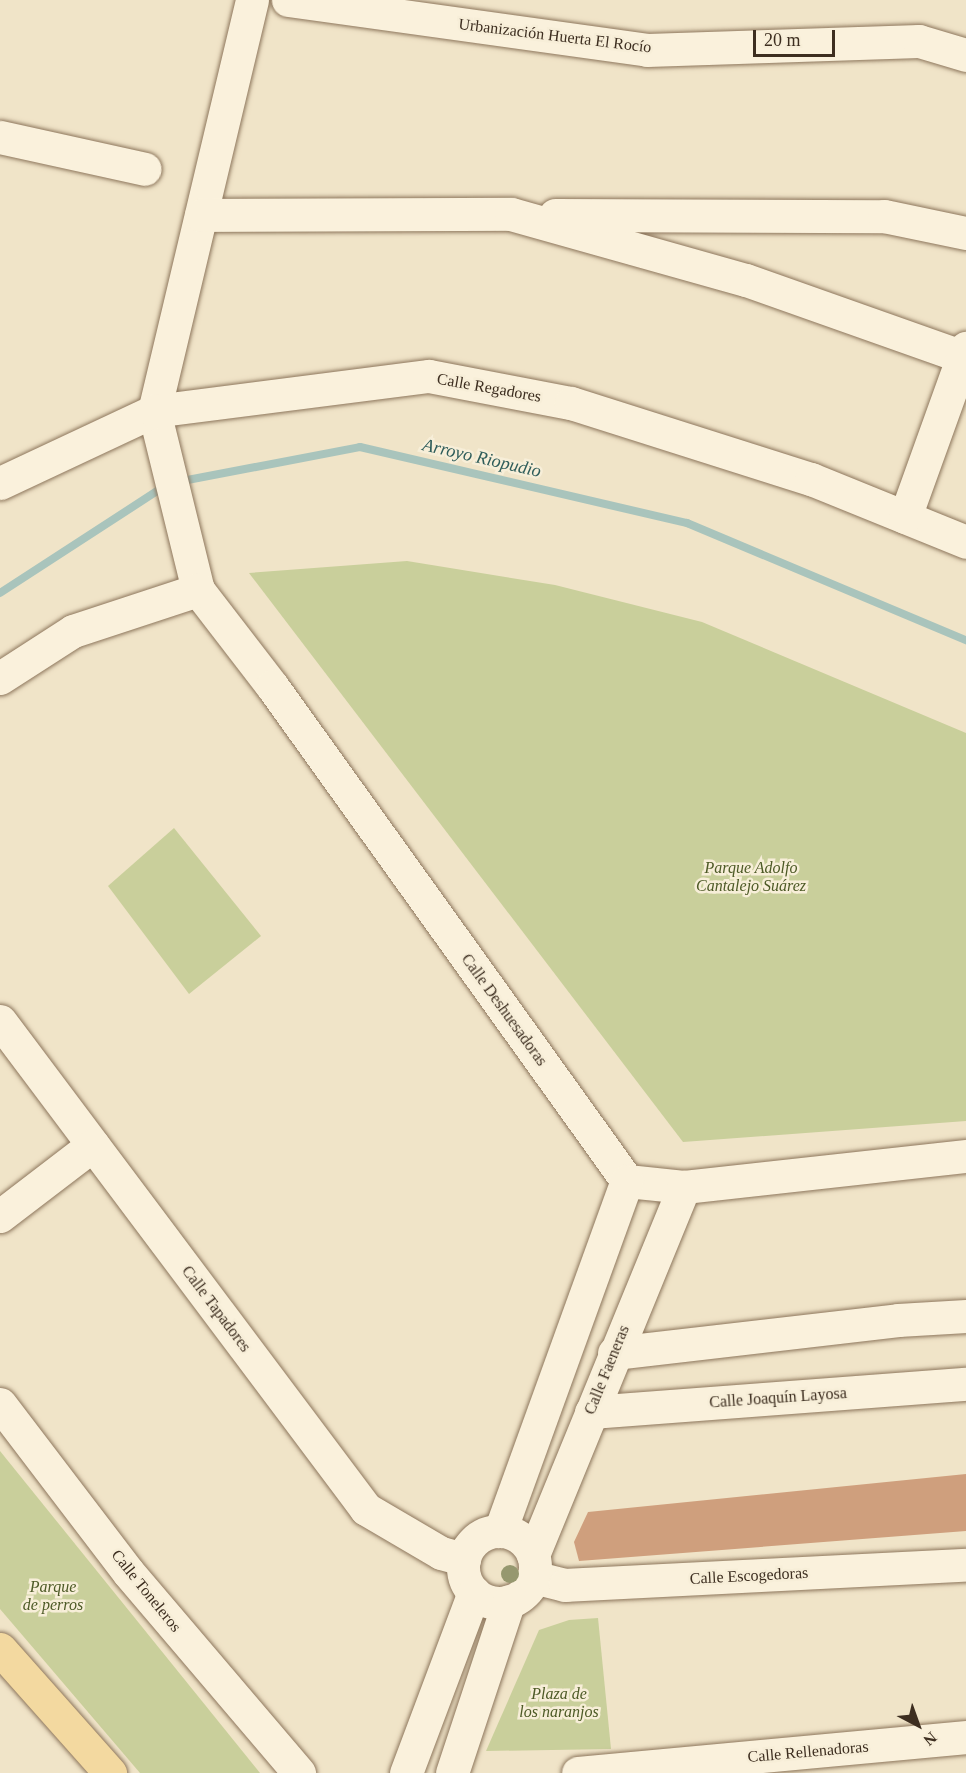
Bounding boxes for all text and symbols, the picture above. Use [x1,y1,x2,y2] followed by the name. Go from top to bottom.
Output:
[457,15,653,57] street label: Urbanización Huerta El Rocío
[756,18,838,56] scale bar
[764,30,801,50] text: 20 m
[435,369,543,407] street label: Calle Regadores
[421,434,543,482] water label: Arroyo Riopudio
[696,858,806,896] park label: Parque Adolfo Cantalejo Suárez
[457,950,551,1070] street label: Calle Deshuesadoras
[177,1262,255,1356] street label: Calle Tapadores
[580,1323,634,1417] street label: Calle Faeneras
[709,1384,847,1412] street label: Calle Joaquín Layosa
[107,1546,185,1636] street label: Calle Toneleros
[689,1563,809,1589] street label: Calle Escogedoras
[23,1577,83,1615] park label: Parque de perros
[519,1684,599,1722] park label: Plaza de los naranjos
[888,1695,948,1755] north arrow
[920,1729,940,1749] text: N
[747,1737,869,1767] street label: Calle Rellenadoras

